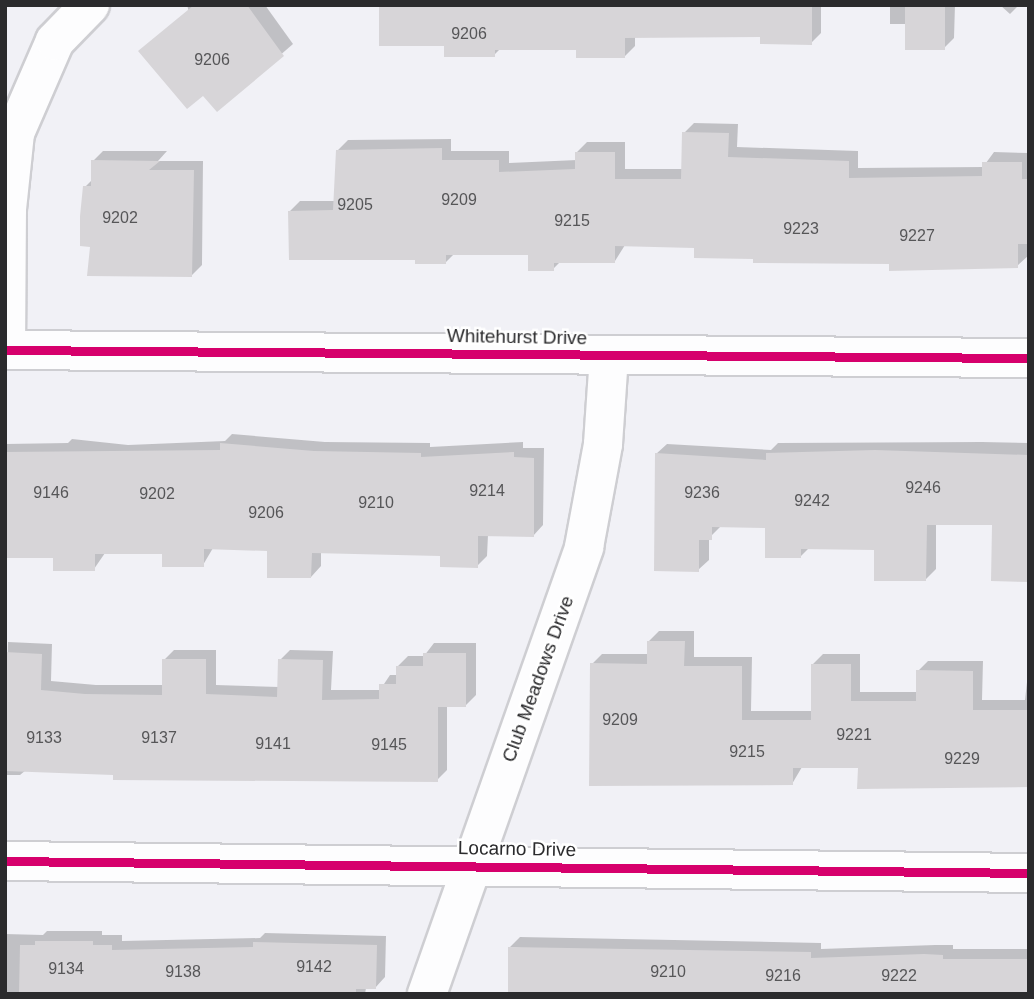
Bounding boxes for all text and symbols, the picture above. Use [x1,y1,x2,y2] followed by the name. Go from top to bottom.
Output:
[451,24,487,44] house number: 9206
[194,50,230,70] house number: 9206
[441,190,477,210] house number: 9209
[337,195,373,215] house number: 9205
[102,208,138,228] house number: 9202
[554,211,590,231] house number: 9215
[783,219,819,239] house number: 9223
[899,226,935,246] house number: 9227
[447,324,587,350] street label: Whitehurst Drive
[905,478,941,498] house number: 9246
[469,481,505,501] house number: 9214
[33,483,69,503] house number: 9146
[684,483,720,503] house number: 9236
[139,484,175,504] house number: 9202
[794,491,830,511] house number: 9242
[358,493,394,513] house number: 9210
[248,503,284,523] house number: 9206
[497,593,579,765] street label: Club Meadows Drive
[602,710,638,730] house number: 9209
[836,725,872,745] house number: 9221
[26,728,62,748] house number: 9133
[141,728,177,748] house number: 9137
[255,734,291,754] house number: 9141
[371,735,407,755] house number: 9145
[729,742,765,762] house number: 9215
[944,749,980,769] house number: 9229
[458,837,576,861] street label: Locarno Drive
[296,957,332,977] house number: 9142
[48,959,84,979] house number: 9134
[165,962,201,982] house number: 9138
[650,962,686,982] house number: 9210
[765,966,801,986] house number: 9216
[881,966,917,986] house number: 9222

